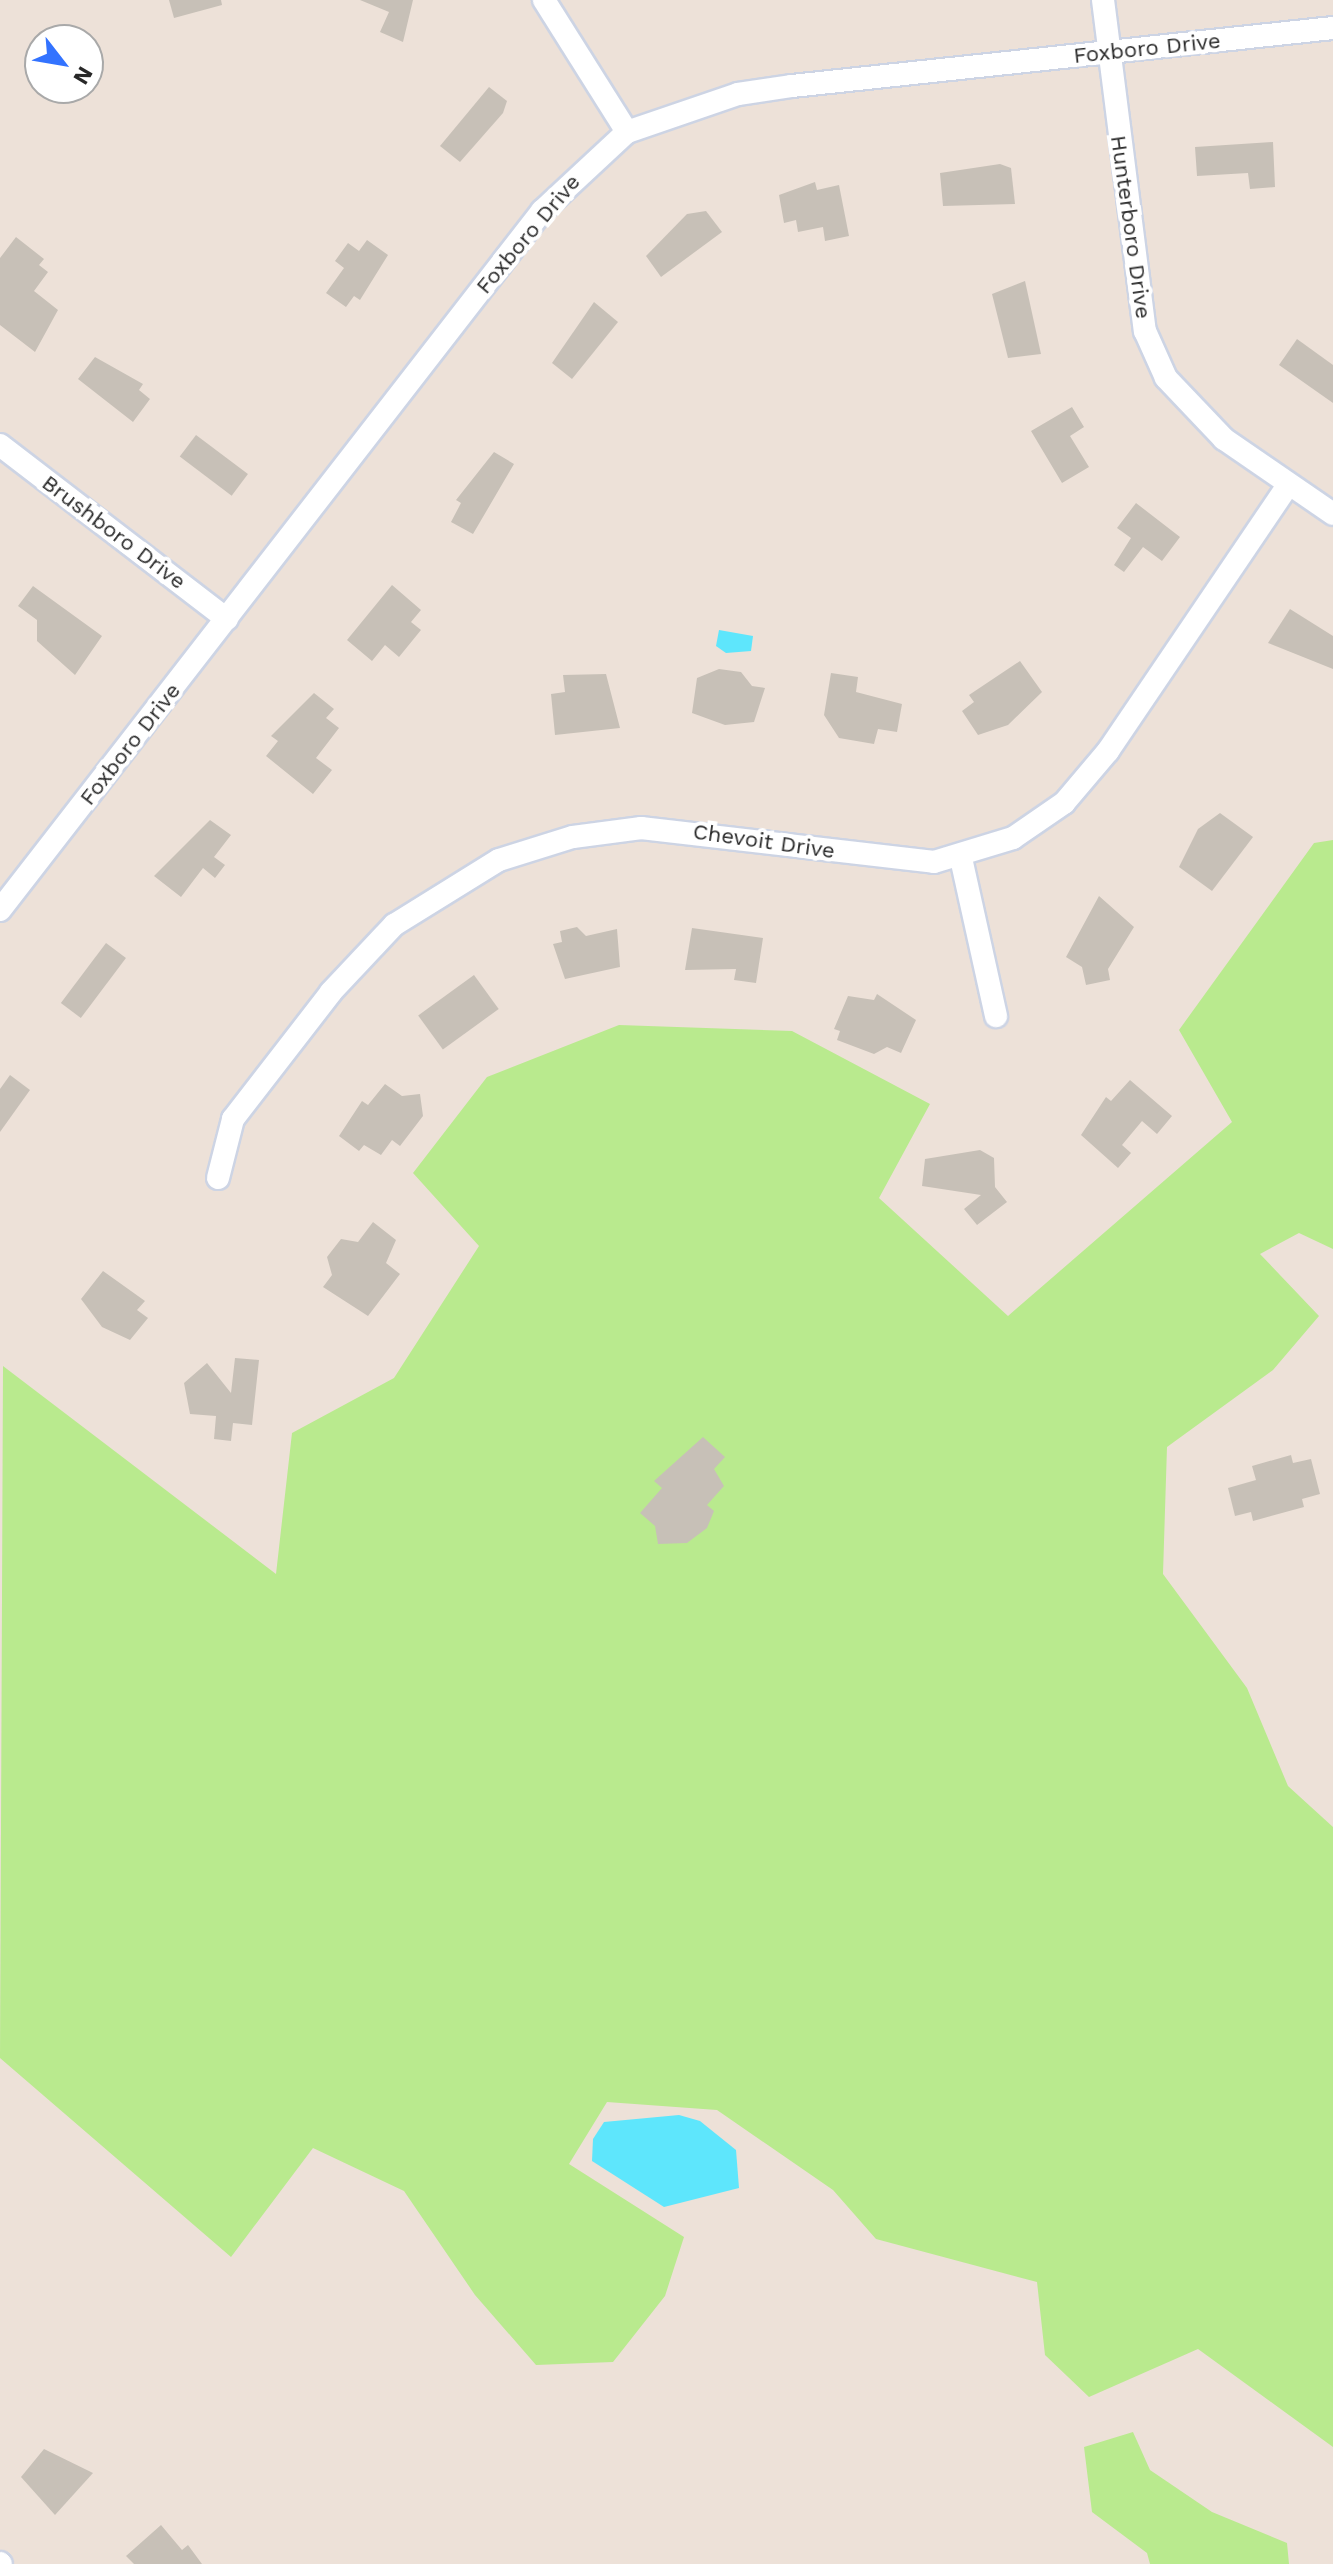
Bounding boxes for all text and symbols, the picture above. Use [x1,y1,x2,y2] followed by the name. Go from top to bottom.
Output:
[24,24,104,104] north arrow
[1072,27,1222,69] street label: Foxboro Drive
[68,62,98,89] text: N
[1105,134,1157,320] street label: Hunterboro Drive
[470,169,586,299] street label: Foxboro Drive
[37,469,191,595] street label: Brushboro Drive
[74,678,186,810] street label: Foxboro Drive
[691,818,837,864] street label: Chevoit Drive

